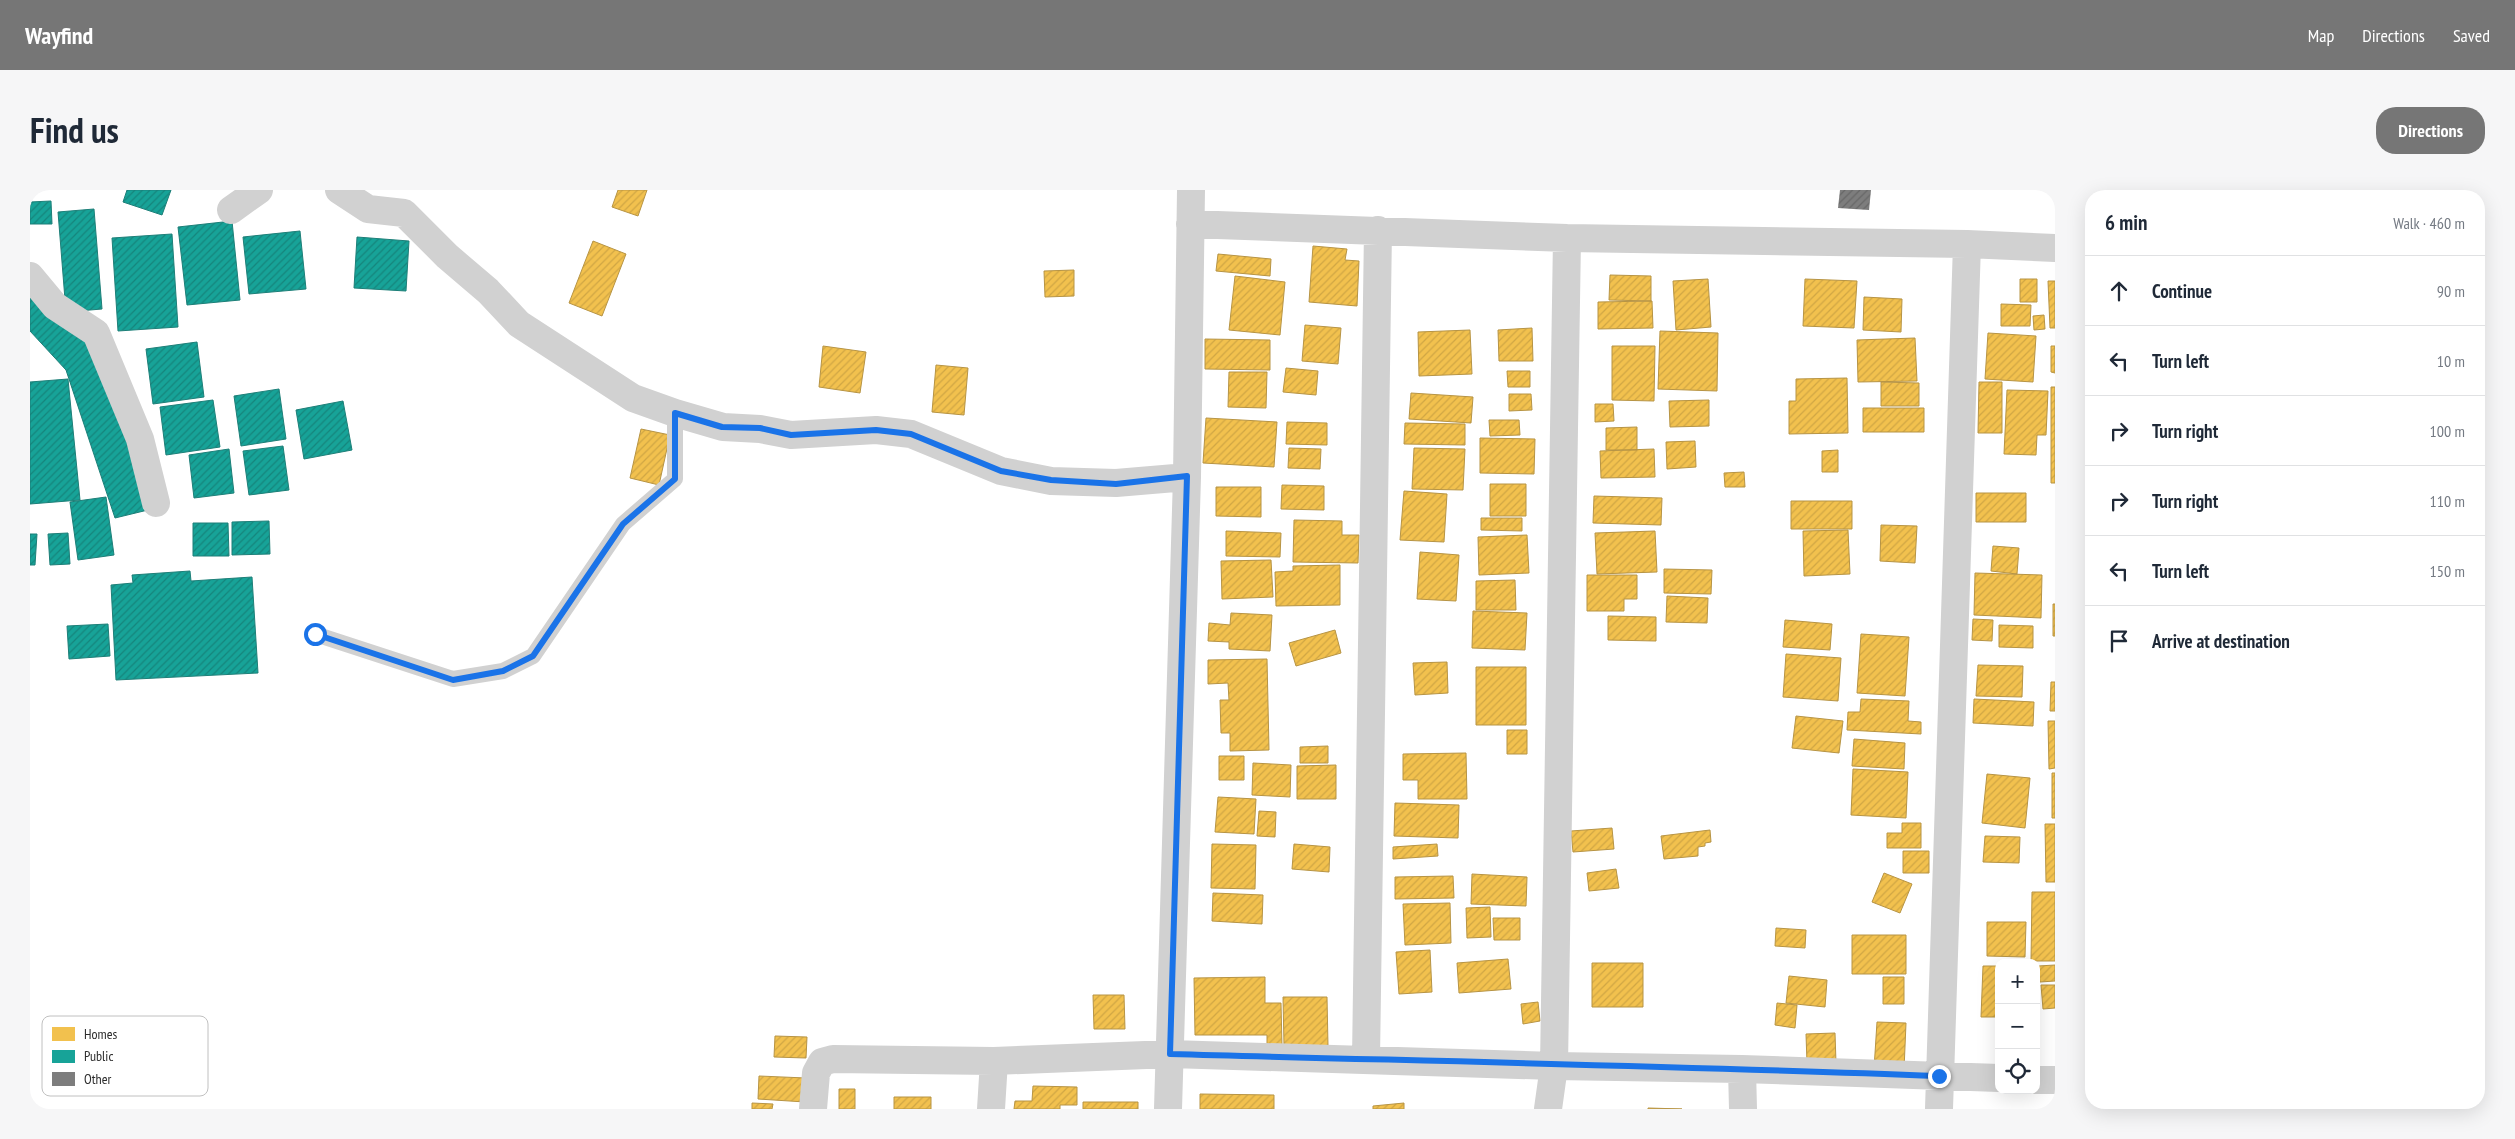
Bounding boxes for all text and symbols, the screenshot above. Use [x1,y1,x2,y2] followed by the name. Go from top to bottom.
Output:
[25,20,93,51] text: Wayfind
[2308,24,2334,47] text: Map
[2362,24,2425,47] text: Directions
[2453,24,2490,47] text: Saved
[30,107,119,153] text: Find us
[2376,107,2485,154] button: Directions
[2105,209,2147,236] text: 6 min
[2393,213,2465,233] text: Walk · 460 m
[2105,277,2133,305] icon: ahead
[2152,279,2212,303] text: Continue
[2437,281,2465,301] text: 90 m
[2105,347,2133,375] icon: left
[2152,349,2209,373] text: Turn left
[2437,351,2465,371] text: 10 m
[2105,417,2133,445] icon: right
[2152,419,2218,443] text: Turn right
[2430,421,2465,441] text: 100 m
[2105,487,2133,515] icon: right
[2152,489,2218,513] text: Turn right
[2430,491,2465,511] text: 110 m
[2105,557,2133,585] icon: left
[2152,559,2209,583] text: Turn left
[2430,561,2465,581] text: 150 m
[304,623,327,646] route start
[2105,627,2133,655] icon: arrive
[2152,629,2290,653] text: Arrive at destination
[1995,959,2040,1094] map controls
[1995,959,2040,1004] button: +
[1995,1004,2040,1049] button: −
[42,1016,208,1096] legend
[84,1025,117,1043] text: Homes
[84,1047,113,1065] text: Public
[1995,1049,2040,1094] button: locate
[1928,1065,1951,1088] route end
[84,1070,111,1088] text: Other

